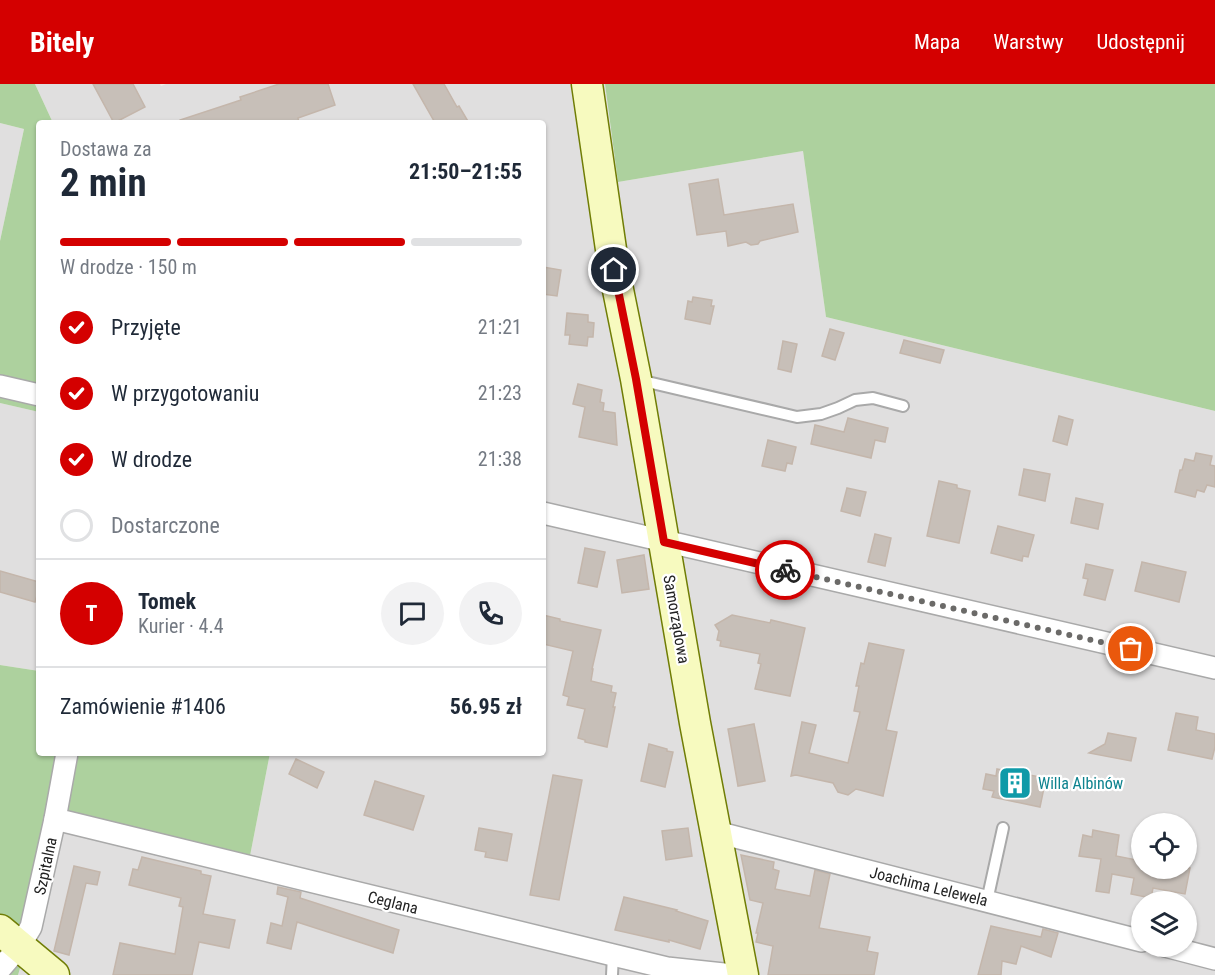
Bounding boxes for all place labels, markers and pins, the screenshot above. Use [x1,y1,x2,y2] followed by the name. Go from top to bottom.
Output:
[588,244,639,295] pin
[1105,623,1156,674] pin
[997,765,1033,801] building icon: Willa Albinów
[1038,774,1123,793] place label: Willa Albinów

